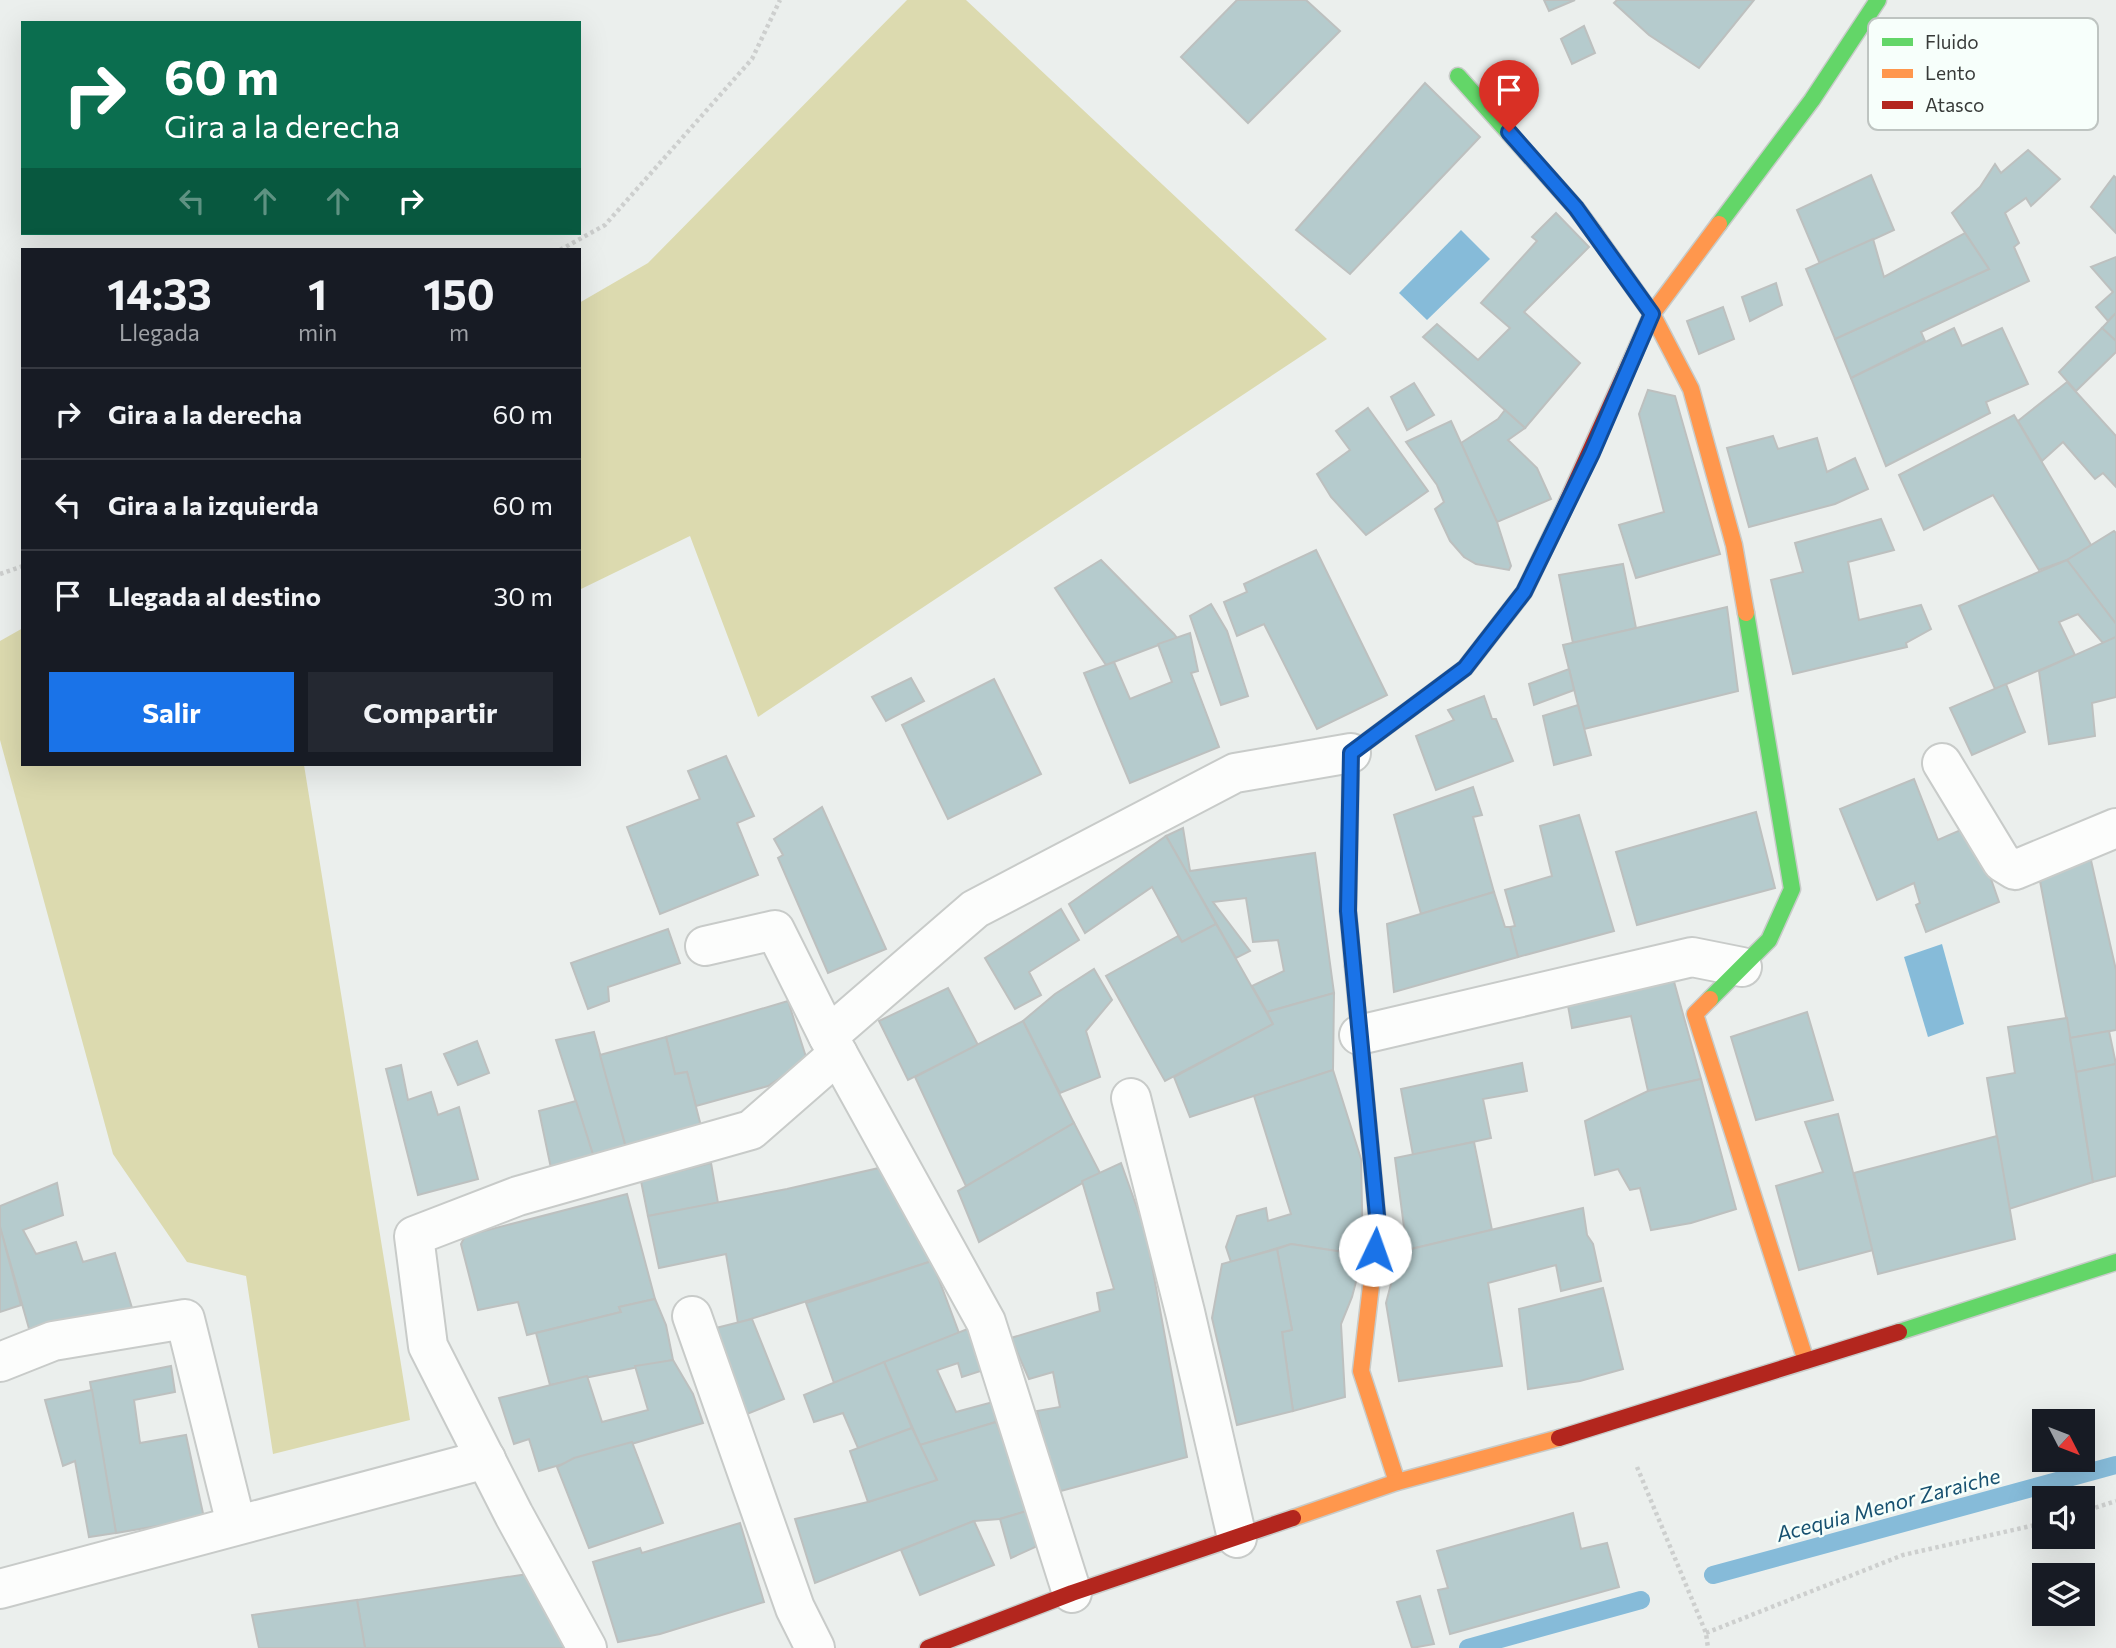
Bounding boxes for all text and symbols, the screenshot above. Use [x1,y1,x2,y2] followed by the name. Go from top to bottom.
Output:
[1868,18,2098,130] legend
[1925,30,1979,53] text: Fluido
[164,45,279,105] text: 60 m
[49,49,140,140] icon: right
[1479,60,1539,132] pin
[1925,61,1976,84] text: Lento
[1490,71,1528,109] icon: arrive
[1925,93,1984,116] text: Atasco
[164,105,400,145] text: Gira a la derecha
[173,182,211,220] icon: left
[246,182,284,220] icon: ahead
[319,182,357,220] icon: ahead
[392,182,430,220] icon: right
[107,267,212,319] text: 14:33
[308,267,327,319] text: 1
[423,267,495,319] text: 150
[119,318,200,346] text: Llegada
[298,318,337,346] text: min
[449,318,469,346] text: m
[49,395,87,433] icon: right
[108,398,302,429] text: Gira a la derecha
[493,398,553,429] text: 60 m
[49,486,87,524] icon: left
[108,489,319,520] text: Gira a la izquierda
[493,489,553,520] text: 60 m
[49,577,87,615] icon: arrive
[108,580,321,611] text: Llegada al destino
[494,580,553,611] text: 30 m
[49,672,294,752] button: Salir
[308,672,553,752] button: Compartir
[1338,1213,1412,1287] position arrow
[2032,1409,2095,1472] north arrow
[2032,1409,2095,1626] map controls
[1772,1462,2003,1546] water label: Acequia Menor Zaraiche
[2032,1486,2095,1549] button: sound
[2032,1563,2095,1626] button: layers

